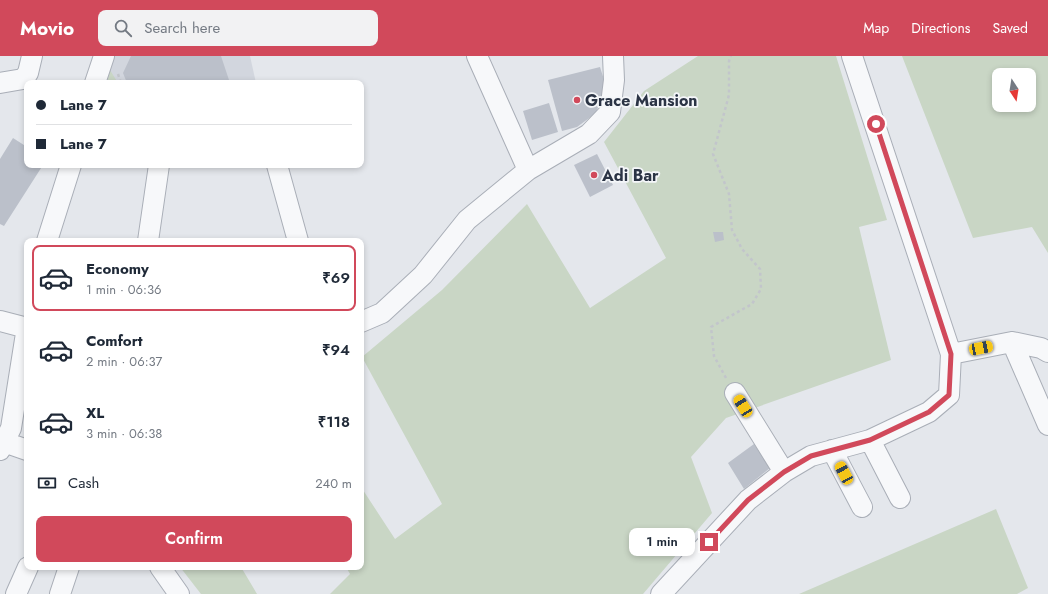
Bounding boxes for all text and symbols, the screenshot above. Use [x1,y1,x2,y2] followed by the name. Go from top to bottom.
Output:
[98,10,378,46] search box
[20,15,74,42] text: Movio
[112,17,134,39] icon: search
[144,17,220,39] text: Search here
[863,18,889,38] text: Map
[911,18,971,38] text: Directions
[993,18,1028,38] text: Saved
[992,68,1036,112] north arrow
[992,68,1036,112] map controls
[585,89,698,112] place label: Grace Mansion
[60,94,107,116] text: Lane 7
[572,95,582,105] marker: Grace Mansion
[867,115,885,133] route start
[60,133,107,155] text: Lane 7
[601,164,659,187] place label: Adi Bar
[589,170,599,180] marker: Adi Bar
[86,258,149,280] text: Economy
[38,260,74,296] icon: car
[322,267,350,289] text: ₹69
[86,280,162,299] text: 1 min · 06:36
[86,330,143,352] text: Comfort
[38,332,74,368] icon: car
[322,339,350,361] text: ₹94
[968,340,994,356] car
[86,352,162,371] text: 2 min · 06:37
[732,393,754,419] car
[86,402,104,424] text: XL
[38,404,74,440] icon: car
[318,411,350,433] text: ₹118
[86,424,162,443] text: 3 min · 06:38
[833,460,855,486] car
[36,472,58,494] icon: cash
[68,472,99,494] text: Cash
[315,474,352,493] text: 240 m
[36,516,352,562] button: Confirm
[629,528,695,556] callout: 1 min
[646,532,678,551] text: 1 min
[700,533,718,551] route end

